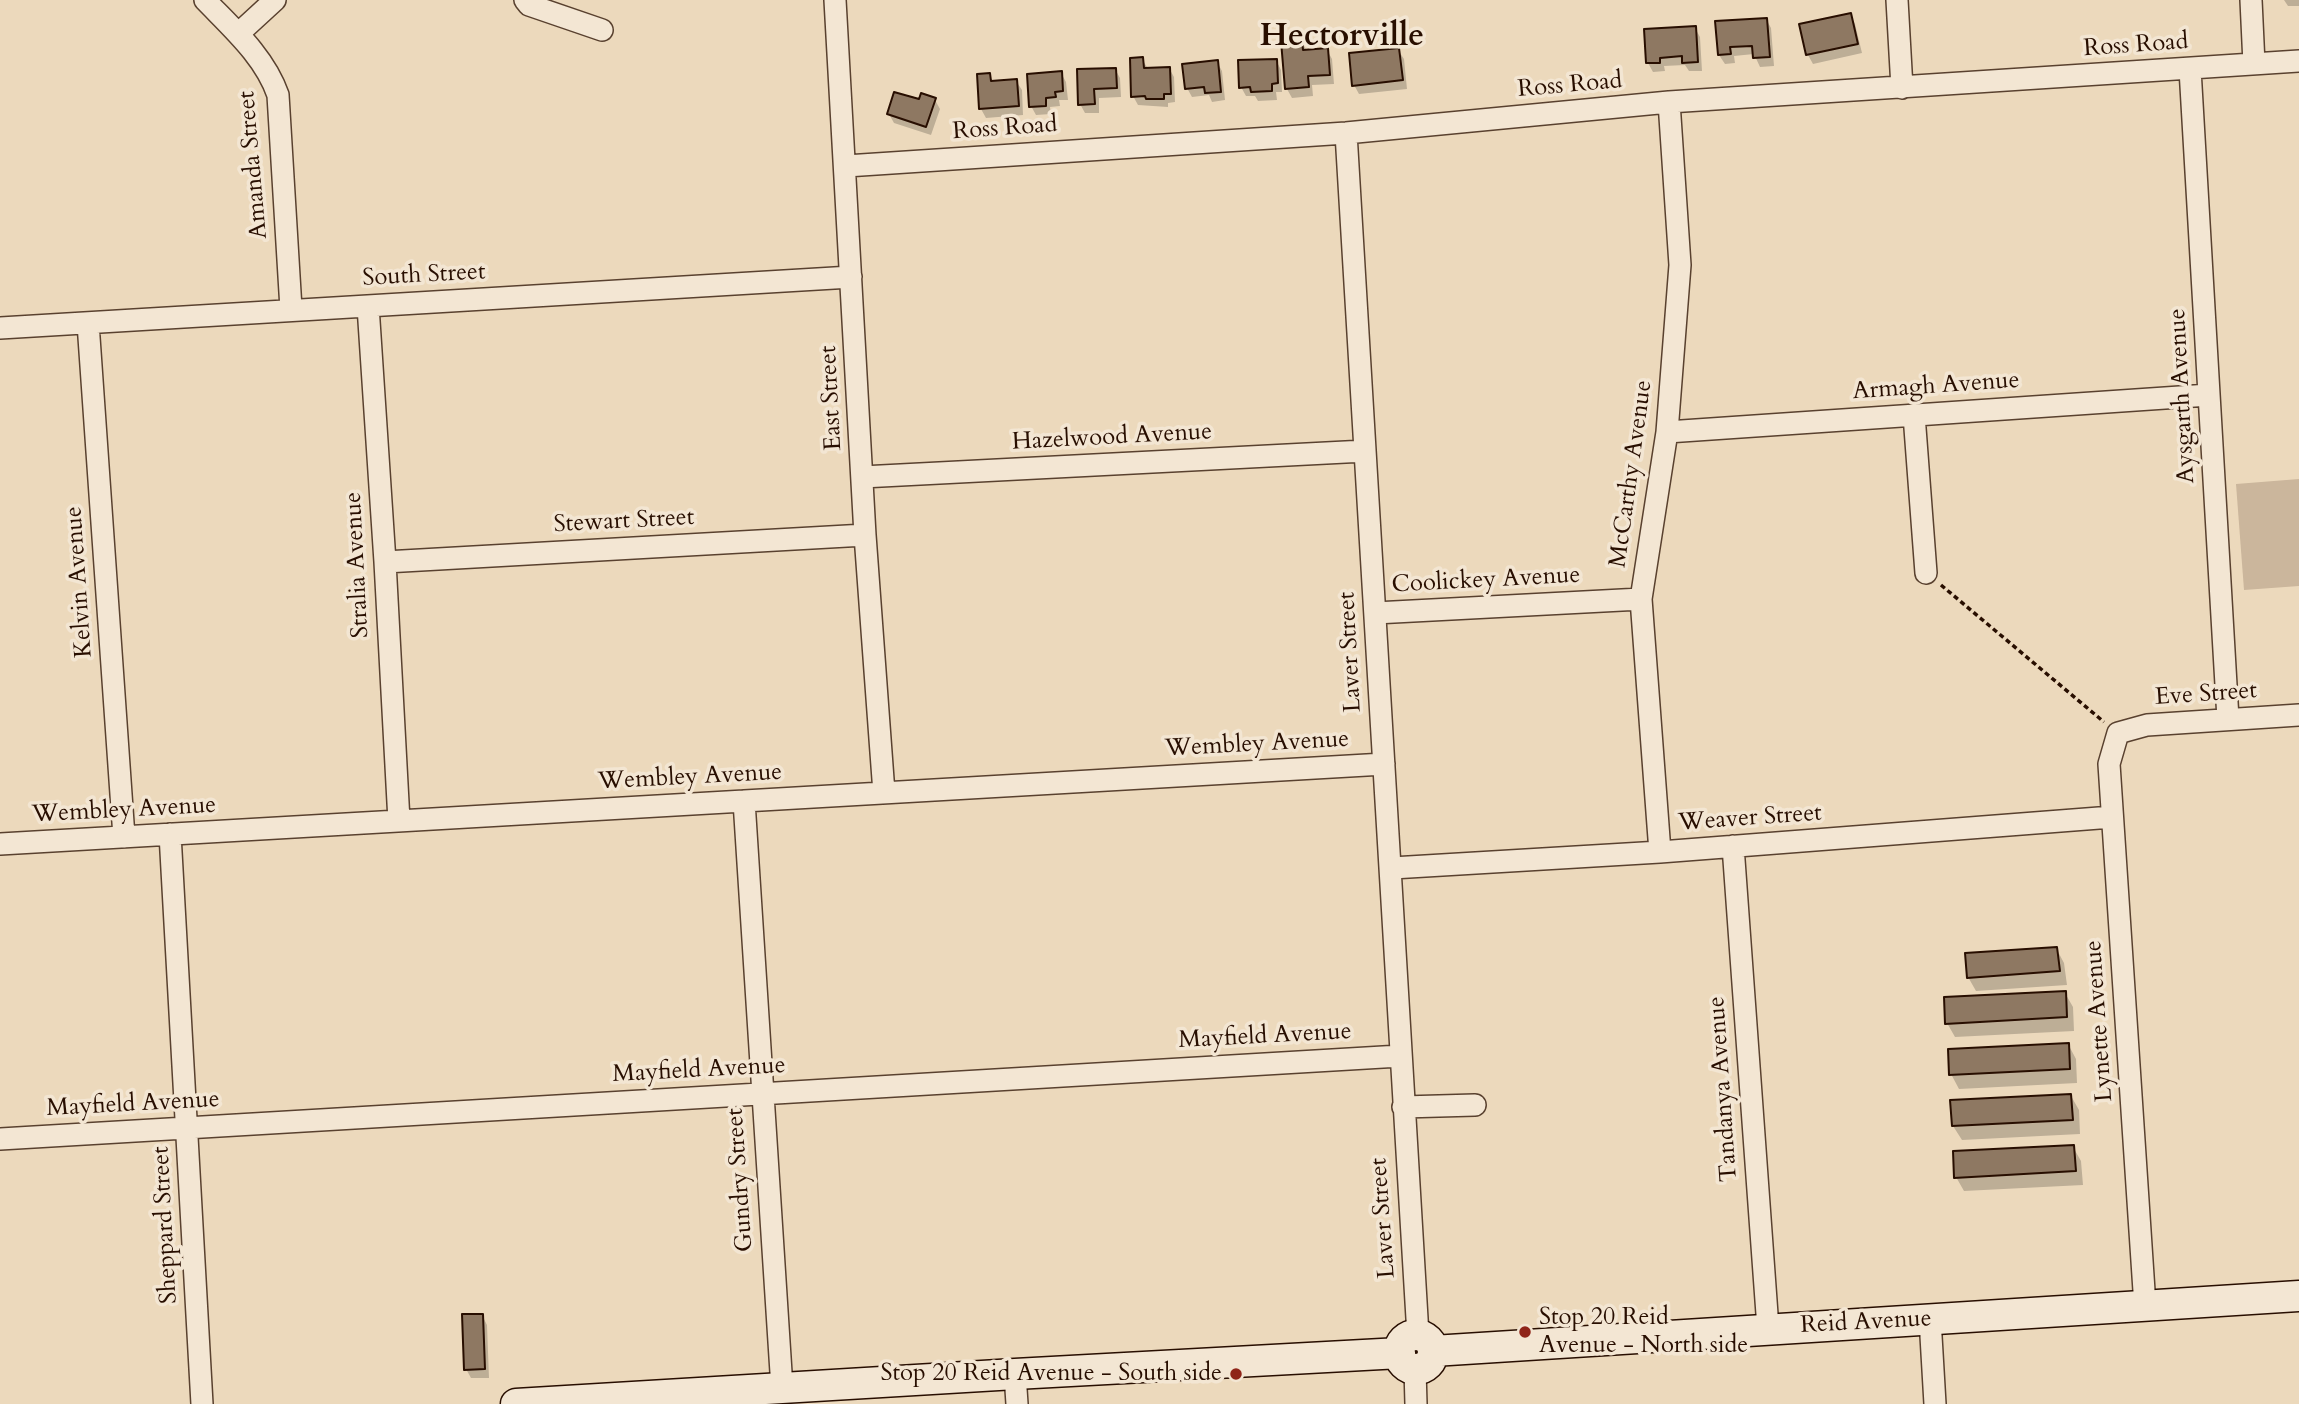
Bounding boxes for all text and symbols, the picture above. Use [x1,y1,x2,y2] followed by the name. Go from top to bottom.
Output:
[1260,19,1424,57] district label: Hectorville
[2083,28,2189,64] street label: Ross Road
[1517,67,1623,105] street label: Ross Road
[233,90,275,240] street label: Amanda Street
[952,111,1058,147] street label: Ross Road
[362,258,486,294] street label: South Street
[2164,308,2202,484] street label: Aysgarth Avenue
[815,345,849,451] street label: East Street
[1852,367,2020,407] street label: Armagh Avenue
[1605,379,1659,569] street label: McCarthy Avenue
[1011,418,1213,458] street label: Hazelwood Avenue
[340,491,376,639] street label: Stralia Avenue
[553,504,695,540] street label: Stewart Street
[60,505,100,659] street label: Kelvin Avenue
[1391,562,1581,600] street label: Coolickey Avenue
[1333,591,1369,713] street label: Laver Street
[2154,677,2258,713] street label: Eve Street
[1164,726,1350,764] street label: Wembley Avenue
[597,759,783,797] street label: Wembley Avenue
[31,792,217,830] street label: Wembley Avenue
[1677,800,1823,838] street label: Weaver Street
[2080,939,2120,1103] street label: Lynette Avenue
[1703,995,1745,1183] street label: Tandanya Avenue
[1178,1018,1352,1056] street label: Mayfield Avenue
[612,1052,786,1090] street label: Mayfield Avenue
[46,1086,220,1124] street label: Mayfield Avenue
[722,1107,760,1253] street label: Gundry Street
[147,1145,185,1305] street label: Sheppard Street
[1365,1157,1403,1279] street label: Laver Street
[1539,1304,1748,1360] place label: Stop 20 Reid Avenue - North side
[1800,1305,1932,1341] street label: Reid Avenue
[1517,1324,1533,1340] marker: Stop 20 Reid Avenue - North side
[880,1360,1222,1388] place label: Stop 20 Reid Avenue - South side
[1228,1366,1244,1382] marker: Stop 20 Reid Avenue - South side

